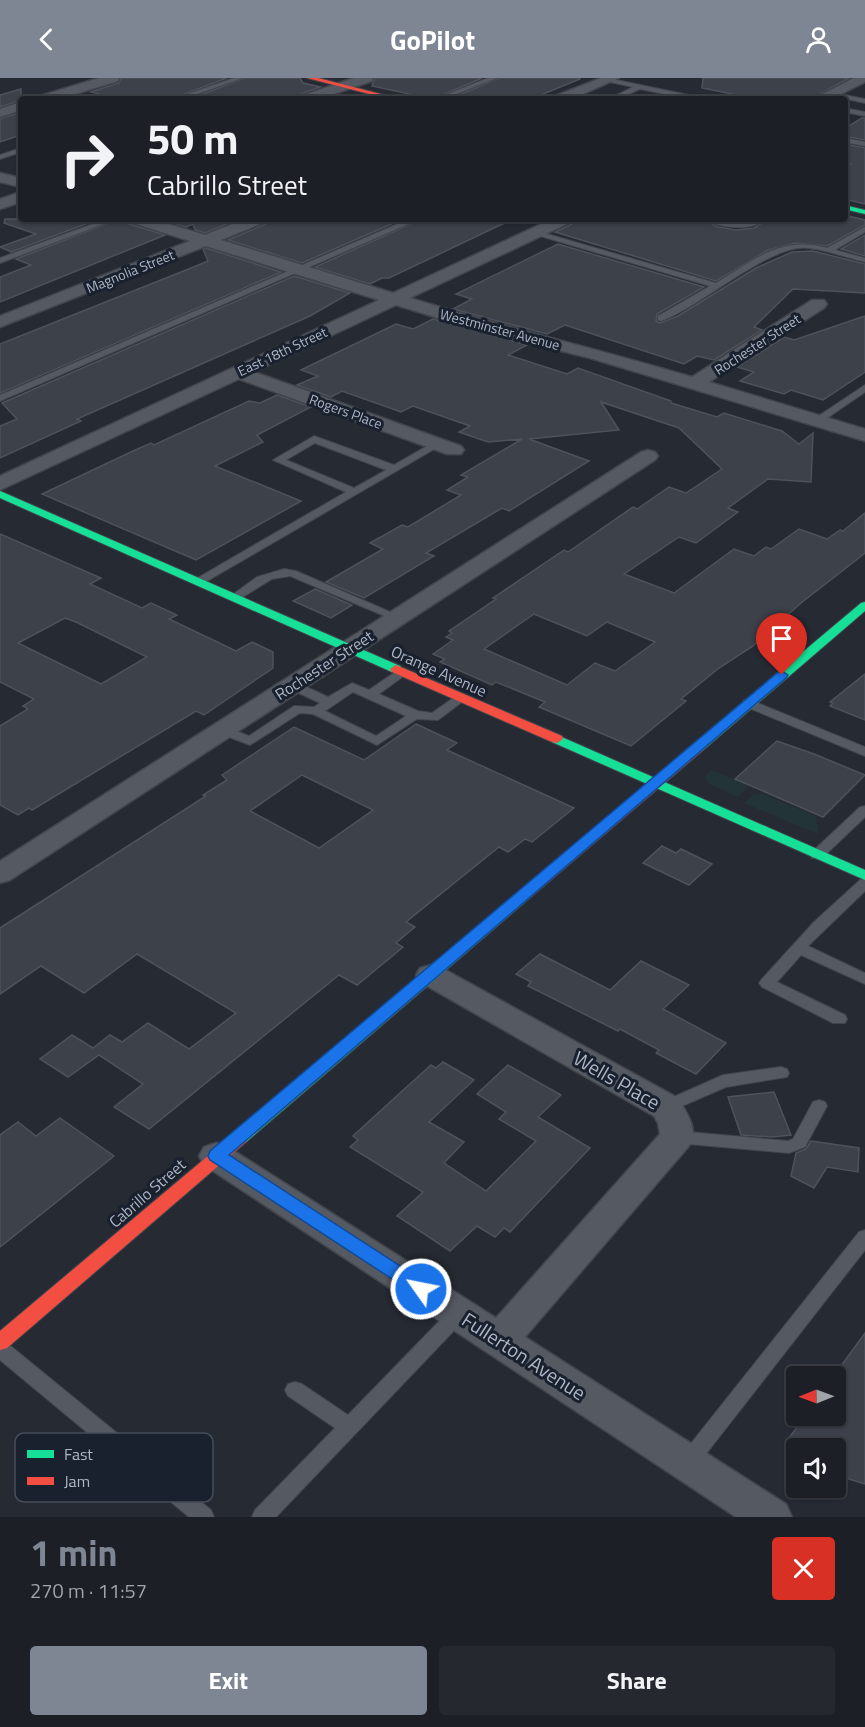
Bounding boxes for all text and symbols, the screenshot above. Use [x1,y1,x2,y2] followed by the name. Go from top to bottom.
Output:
[390,19,475,60] text: GoPilot
[30,23,63,56] icon: back
[802,23,835,56] icon: person
[147,106,239,170] text: 50 m
[48,120,126,198] icon: right
[147,164,307,205] text: Cabrillo Street
[83,244,177,298] street label: Magnolia Street
[438,303,562,355] street label: Westminster Avenue
[710,308,804,380] street label: Rochester Street
[234,321,330,381] street label: East 18th Street
[307,388,385,434] street label: Rogers Place
[756,613,807,675] pin
[765,622,798,655] icon: arrive
[270,624,378,706] street label: Rochester Street
[387,639,491,703] street label: Orange Avenue
[568,1043,666,1117] street label: Wells Place
[103,1153,191,1233] street label: Cabrillo Street
[389,1257,453,1321] position arrow
[456,1304,592,1408] street label: Fullerton Avenue
[786,1366,846,1426] north arrow
[786,1366,846,1498] map controls
[15,1433,213,1502] legend
[786,1438,846,1498] button: sound
[64,1442,93,1466] text: Fast
[64,1469,90,1493] text: Jam
[30,1525,117,1580] text: 1 min
[772,1537,835,1600] button: close
[30,1575,147,1606] text: 270 m · 11:57
[30,1646,427,1715] button: Exit
[439,1646,835,1715] button: Share

